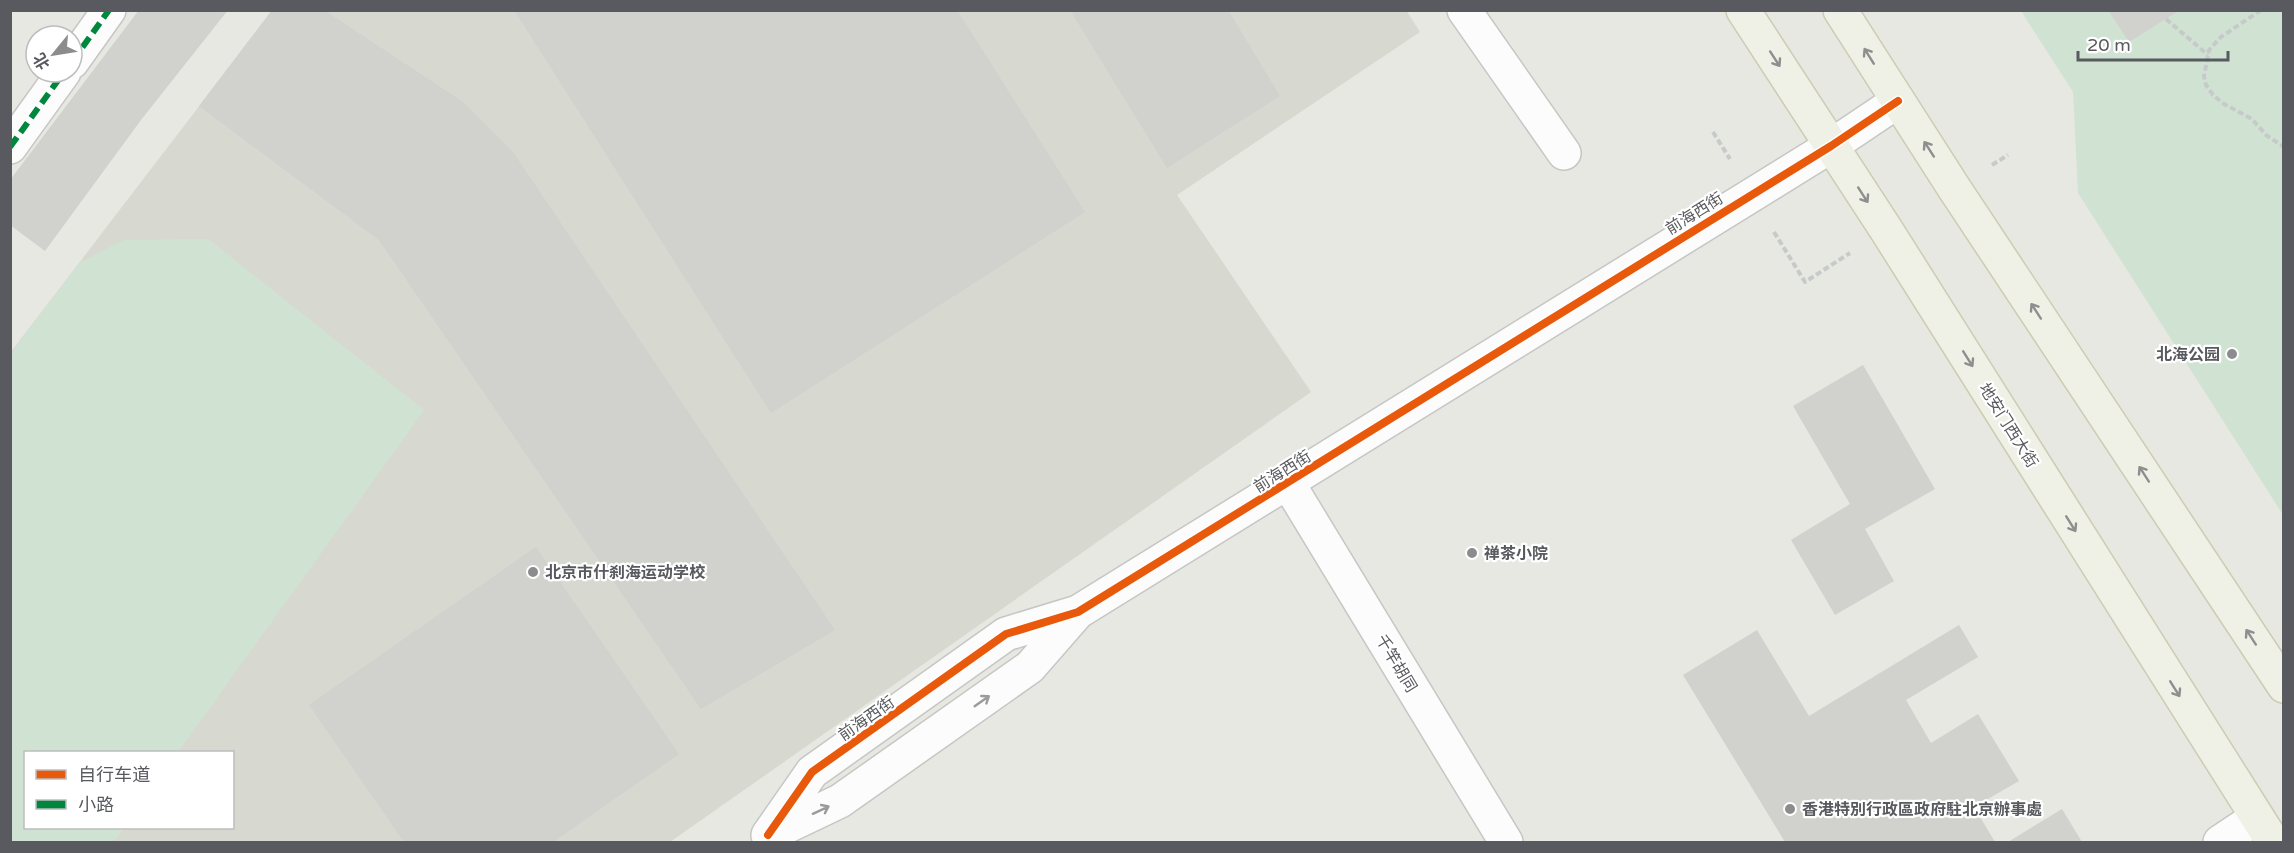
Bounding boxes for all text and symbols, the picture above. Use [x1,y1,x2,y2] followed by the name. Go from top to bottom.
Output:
[24,24,84,84] north arrow
[2078,24,2228,62] scale bar
[2087,34,2131,56] text: 20 m
[1862,48,1874,65] one-way arrow
[29,49,55,73] text: 北
[1768,51,1781,68] one-way arrow
[1922,141,1934,158] one-way arrow
[1857,186,1869,202] one-way arrow
[1662,188,1727,239] street label: 前海西街
[2030,304,2042,320] one-way arrow
[2156,345,2220,365] place label: 北海公园
[2225,347,2239,361] marker: 北海公园
[1962,350,1974,367] one-way arrow
[1974,380,2042,472] street label: 地安门西大街
[1250,446,1315,497] street label: 前海西街
[2137,466,2149,483] one-way arrow
[2066,515,2078,532] one-way arrow
[1484,544,1548,564] place label: 禅茶小院
[1465,546,1479,560] marker: 禅茶小院
[545,563,706,583] place label: 北京市什刹海运动学校
[526,565,540,579] marker: 北京市什刹海运动学校
[2245,629,2257,645] one-way arrow
[1371,631,1421,696] street label: 千竿胡同
[2170,680,2182,697] one-way arrow
[835,692,899,745] street label: 前海西街
[974,694,990,707] one-way arrow
[24,751,234,829] legend
[78,764,150,786] text: 自行车道
[78,794,114,816] text: 小路
[1802,800,2042,820] place label: 香港特別行政區政府駐北京辦事處
[1783,802,1797,816] marker: 香港特別行政區政府駐北京辦事處
[812,804,830,816] one-way arrow

